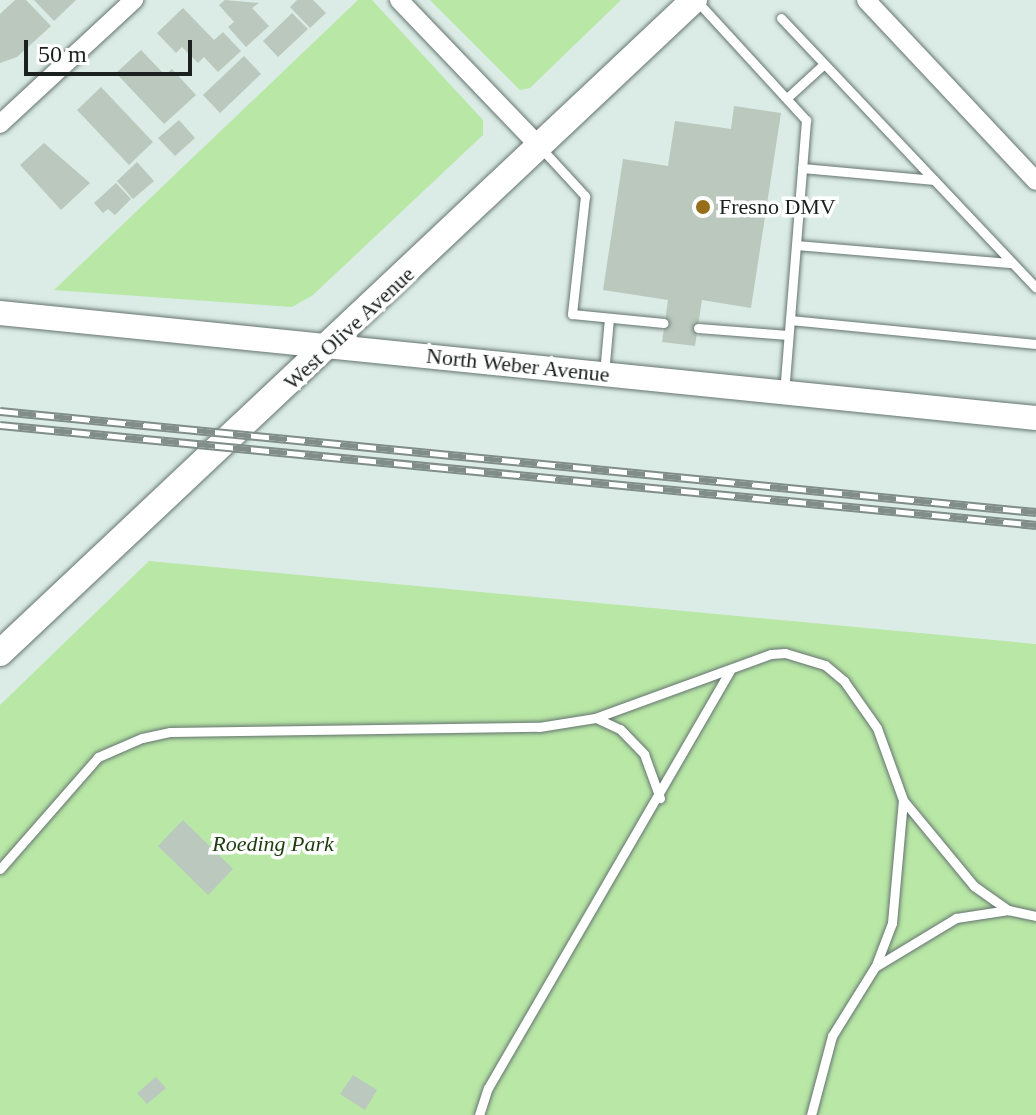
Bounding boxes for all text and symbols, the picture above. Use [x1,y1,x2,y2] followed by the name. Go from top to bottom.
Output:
[28,24,196,74] scale bar
[38,41,87,67] text: 50 m
[719,194,836,220] place label: Fresno DMV
[694,198,712,216] marker: Fresno DMV
[278,260,420,396] street label: West Olive Avenue
[424,342,612,388] street label: North Weber Avenue
[212,831,334,857] park label: Roeding Park

